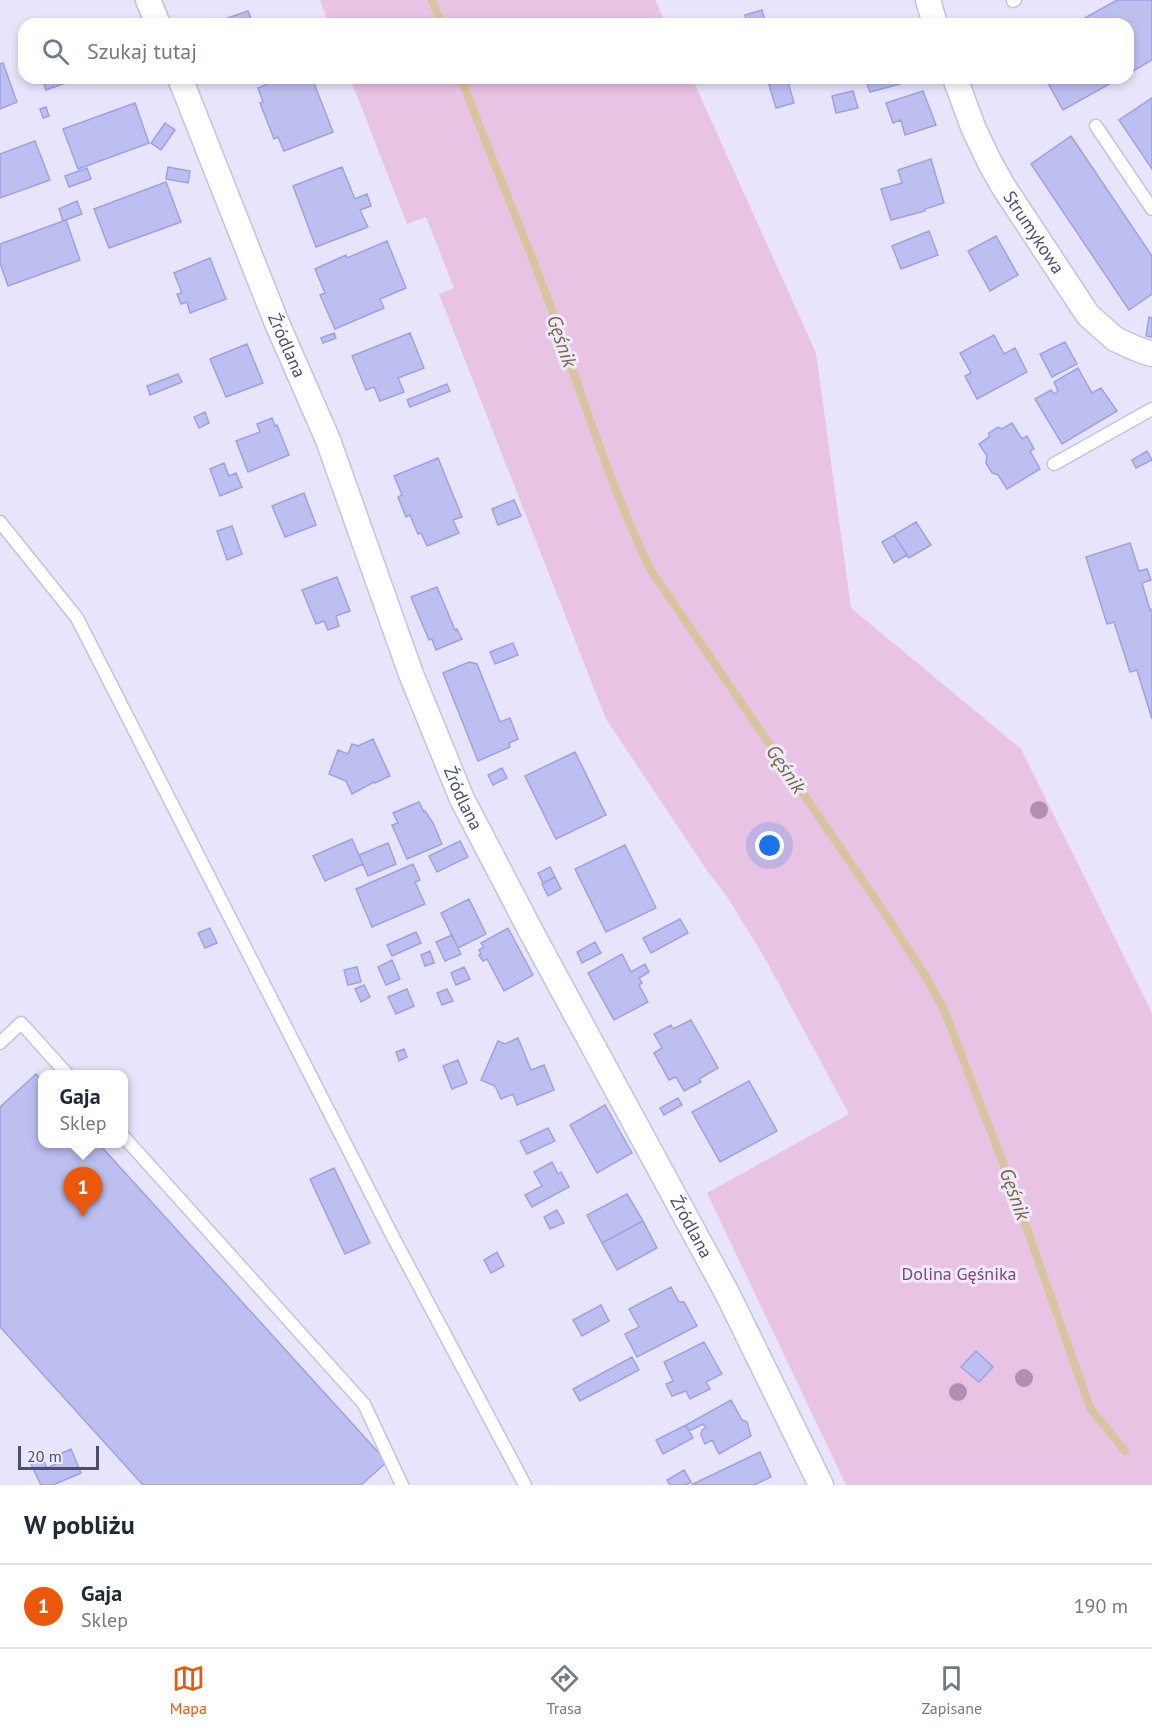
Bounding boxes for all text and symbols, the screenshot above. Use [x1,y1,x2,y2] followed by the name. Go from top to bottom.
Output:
[18,18,1134,84] search box
[39,35,72,68] icon: search
[87,37,197,65] text: Szukaj tutaj
[998,186,1070,278] street label: Strumykowa
[263,310,311,381] street label: Źródlana
[541,311,583,371] water label: Gęśnik
[760,740,812,799] water label: Gęśnik
[439,763,488,834] street label: Źródlana
[755,831,784,860] your location
[38,1070,128,1148] popup
[59,1082,101,1110] text: Gaja
[59,1110,107,1136] text: Sklep
[994,1164,1037,1225] water label: Gęśnik
[64,1168,103,1217] pin: 1
[665,1191,718,1262] street label: Źródlana
[901,1262,1017,1285] park label: Dolina Gęśnika
[18,1443,99,1470] scale bar
[27,1446,62,1466] text: 20 m
[24,1508,135,1541] text: W pobliżu
[81,1579,122,1607] text: Gaja
[38,1593,49,1619] text: 1
[1074,1593,1128,1619] text: 190 m
[81,1607,128,1633] text: Sklep
[170,1662,207,1718] tab: Mapa
[547,1662,582,1718] tab: Trasa
[921,1662,982,1718] tab: Zapisane

